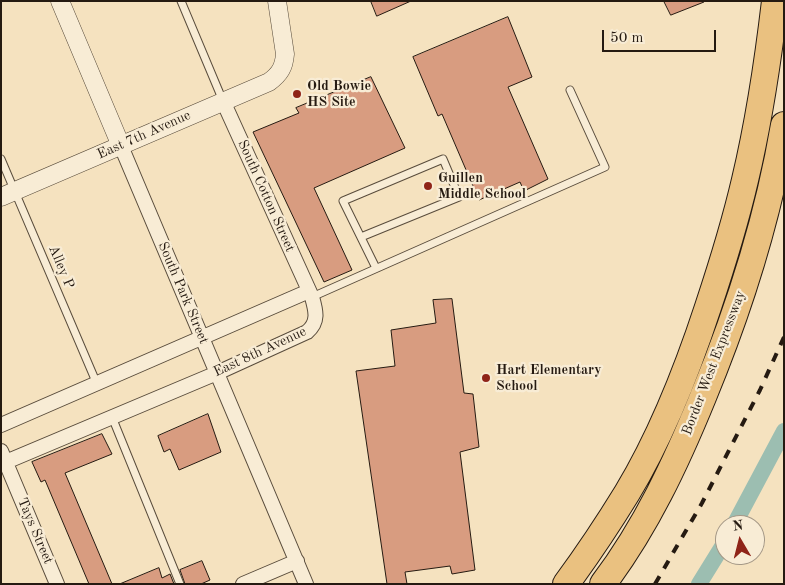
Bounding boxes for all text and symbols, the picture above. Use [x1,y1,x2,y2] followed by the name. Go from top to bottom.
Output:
[605,20,719,52] scale bar
[610,31,644,46] text: 50 m
[307,78,371,110] place label: Old Bowie HS Site
[291,88,303,100] marker: Old Bowie HS Site
[95,107,193,163] street label: East 7th Avenue
[234,137,298,255] street label: South Cotton Street
[438,170,526,202] place label: Guillen Middle School
[422,180,434,192] marker: Guillen Middle School
[154,239,212,347] street label: South Park Street
[44,243,78,291] street label: Alley P
[679,288,749,438] street label: Border West Expressway
[211,323,309,381] street label: East 8th Avenue
[496,362,602,394] place label: Hart Elementary School
[480,372,492,384] marker: Hart Elementary School
[13,495,57,567] street label: Tays Street
[715,515,765,565] north arrow
[732,518,744,534] text: N

